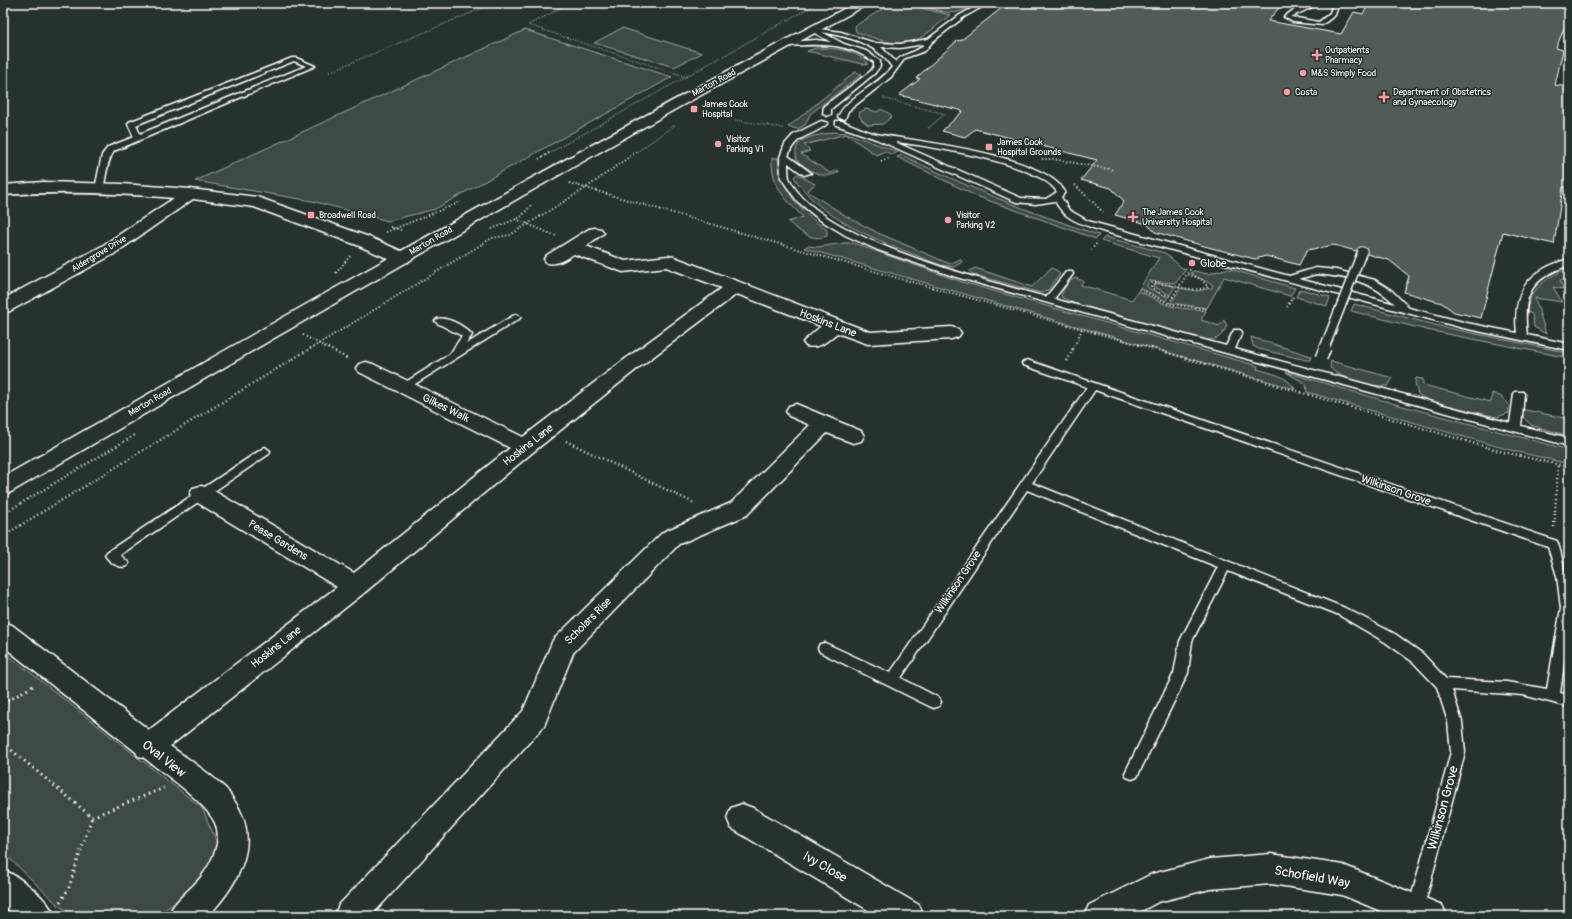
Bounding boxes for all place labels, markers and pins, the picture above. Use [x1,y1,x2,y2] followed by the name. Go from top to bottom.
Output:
[1325,45,1369,66] place label: Outpatients Pharmacy
[1312,50,1322,60] marker: Outpatients Pharmacy
[1298,68,1308,78] marker: M&S Simply Food
[1311,68,1376,79] place label: M&S Simply Food
[1282,87,1292,97] marker: Costa
[1295,87,1317,98] place label: Costa
[1393,87,1491,108] place label: Department of Obstetrics and Gynaecology
[1378,91,1390,103] marker: Department of Obstetrics and Gynaecology
[702,99,748,120] place label: James Cook Hospital
[689,104,699,114] marker: James Cook Hospital
[726,134,764,155] place label: Visitor Parking V1
[997,137,1061,158] place label: James Cook Hospital Grounds
[713,139,723,149] marker: Visitor Parking V1
[984,142,994,152] marker: James Cook Hospital Grounds
[1142,207,1212,228] place label: The James Cook University Hospital
[306,210,316,220] marker: Broadwell Road
[319,210,376,221] place label: Broadwell Road
[956,210,995,231] place label: Visitor Parking V2
[1127,211,1139,223] marker: The James Cook University Hospital
[943,215,953,225] marker: Visitor Parking V2
[1200,257,1227,270] place label: Globe
[1187,258,1197,268] marker: Globe

